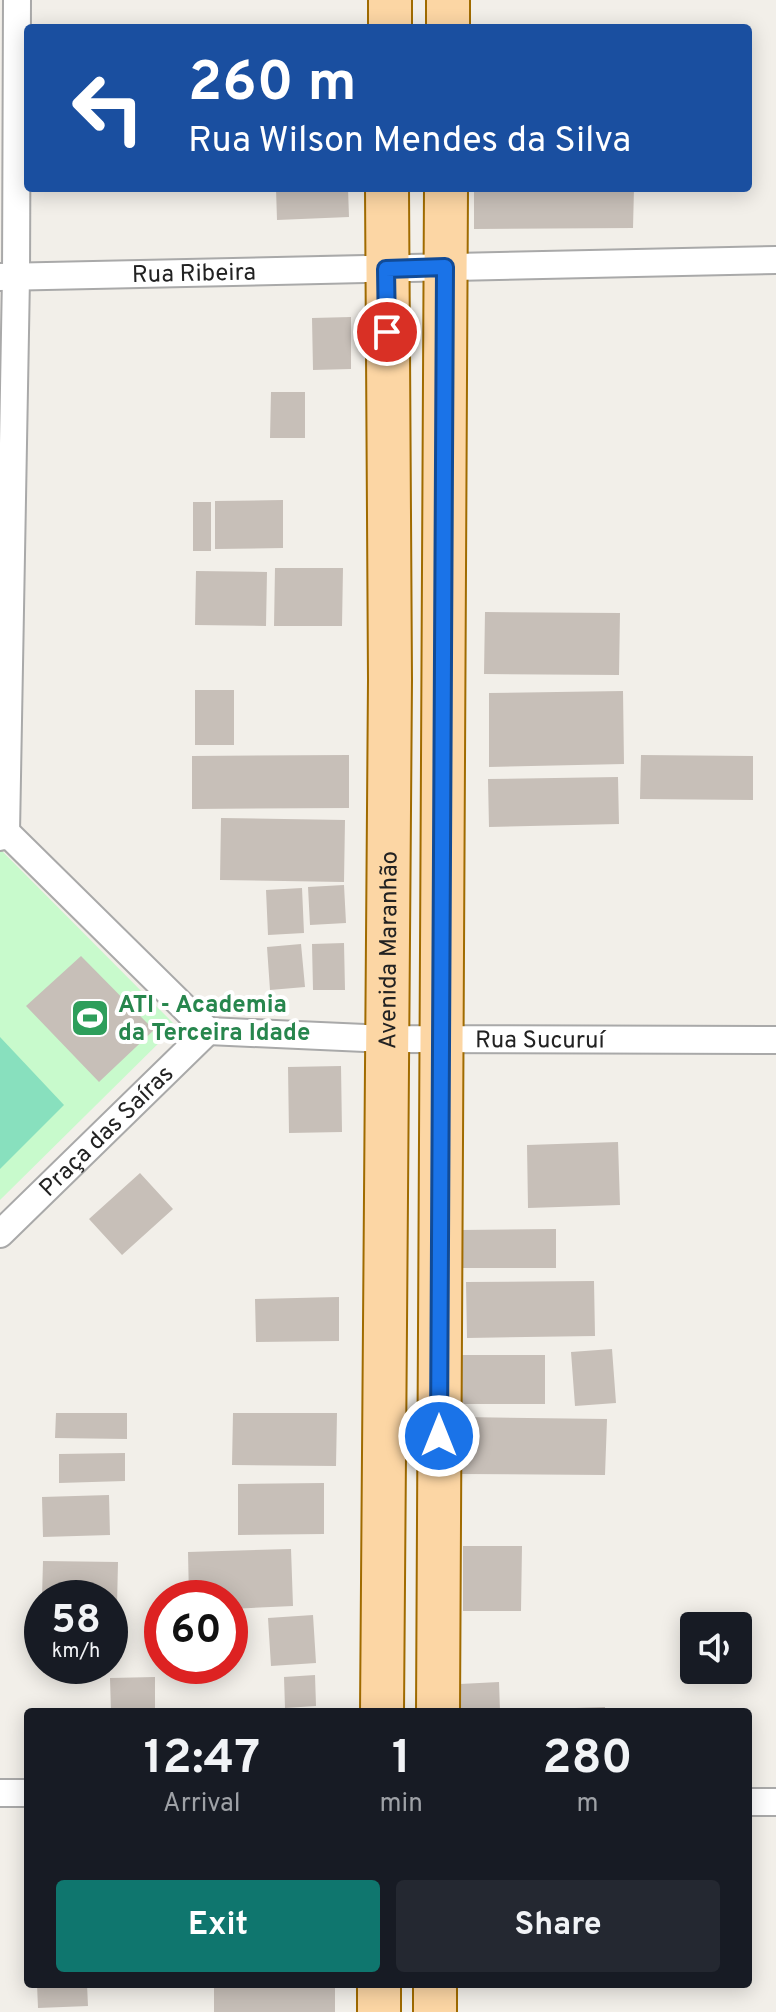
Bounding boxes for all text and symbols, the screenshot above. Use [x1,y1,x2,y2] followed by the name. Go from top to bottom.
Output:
[188,50,357,120] text: 260 m
[56,56,160,160] icon: left
[188,119,631,165] text: Rua Wilson Mendes da Silva
[132,258,256,291] street label: Rua Ribeira
[353,298,421,366] pin
[365,310,409,354] icon: arrive
[374,851,406,1049] street label: Avenida Maranhão
[118,991,310,1049] place label: ATI - Academia da Terceira Idade
[69,997,111,1039] sports icon: ATI - Academia da Terceira Idade
[475,1026,607,1057] street label: Rua Sucuruí
[34,1060,181,1204] street label: Praça das Saíras
[397,1394,481,1478] position arrow
[144,1580,248,1684] speed limit sign: 60
[51,1597,101,1647] text: 58
[680,1612,752,1684] map controls
[680,1612,752,1684] button: sound
[52,1639,100,1665] text: km/h
[143,1730,260,1790] text: 12:47
[392,1730,411,1790] text: 1
[542,1730,633,1790] text: 280
[163,1788,241,1821] text: Arrival
[380,1788,423,1821] text: min
[576,1788,598,1821] text: m
[56,1880,380,1972] button: Exit
[396,1880,720,1972] button: Share

